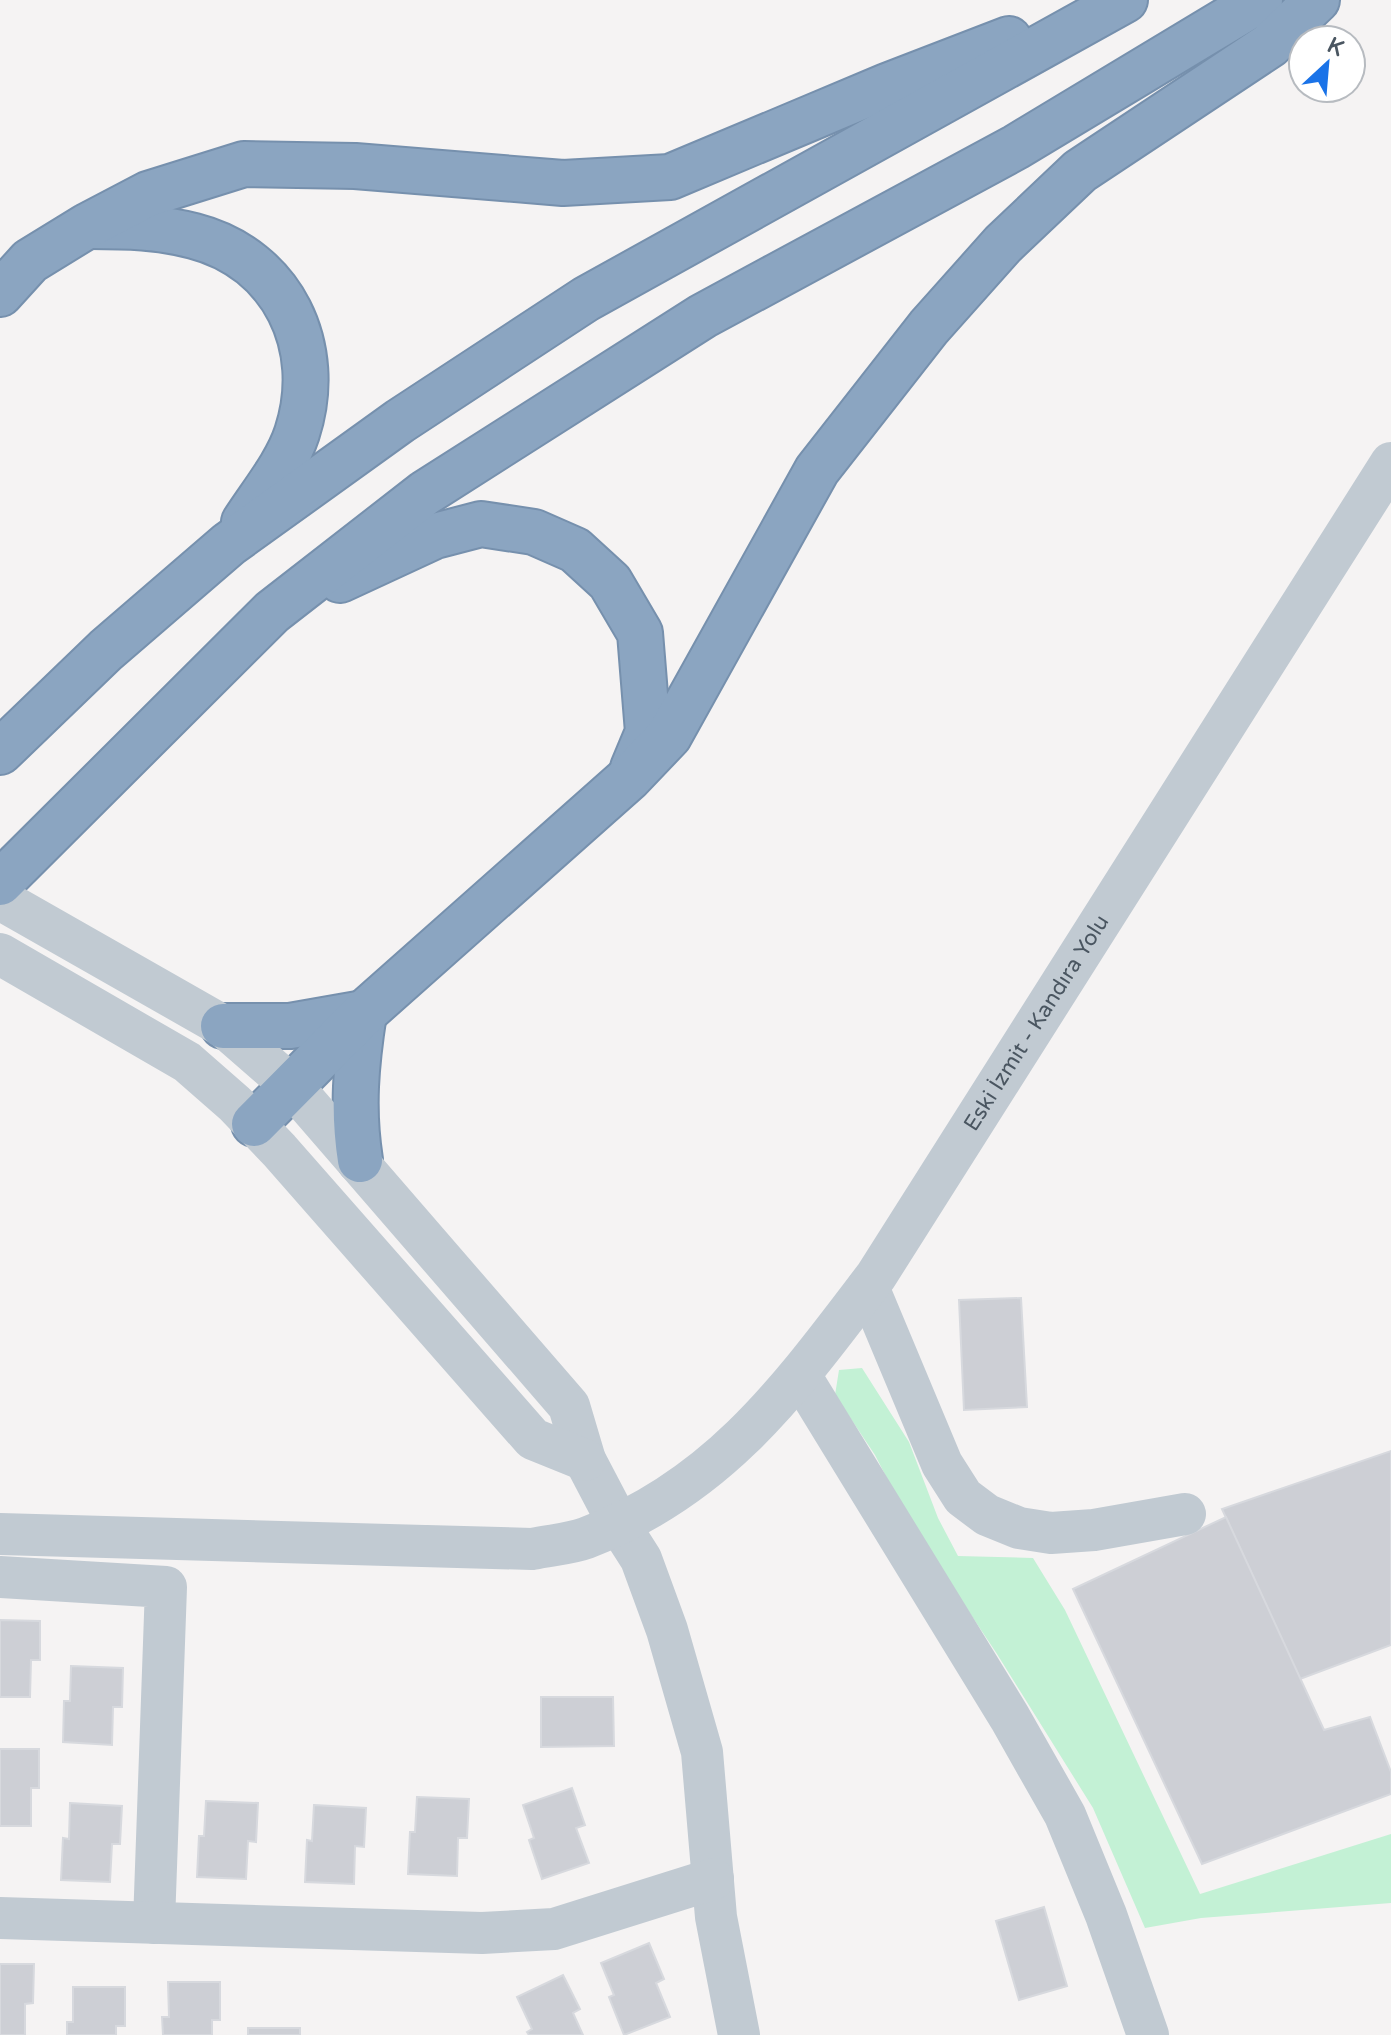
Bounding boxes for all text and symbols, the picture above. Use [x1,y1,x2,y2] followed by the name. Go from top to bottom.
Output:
[1287,24,1367,104] north arrow
[1323,32,1348,62] text: K
[958,910,1114,1136] street label: Eski İzmit - Kandıra Yolu

